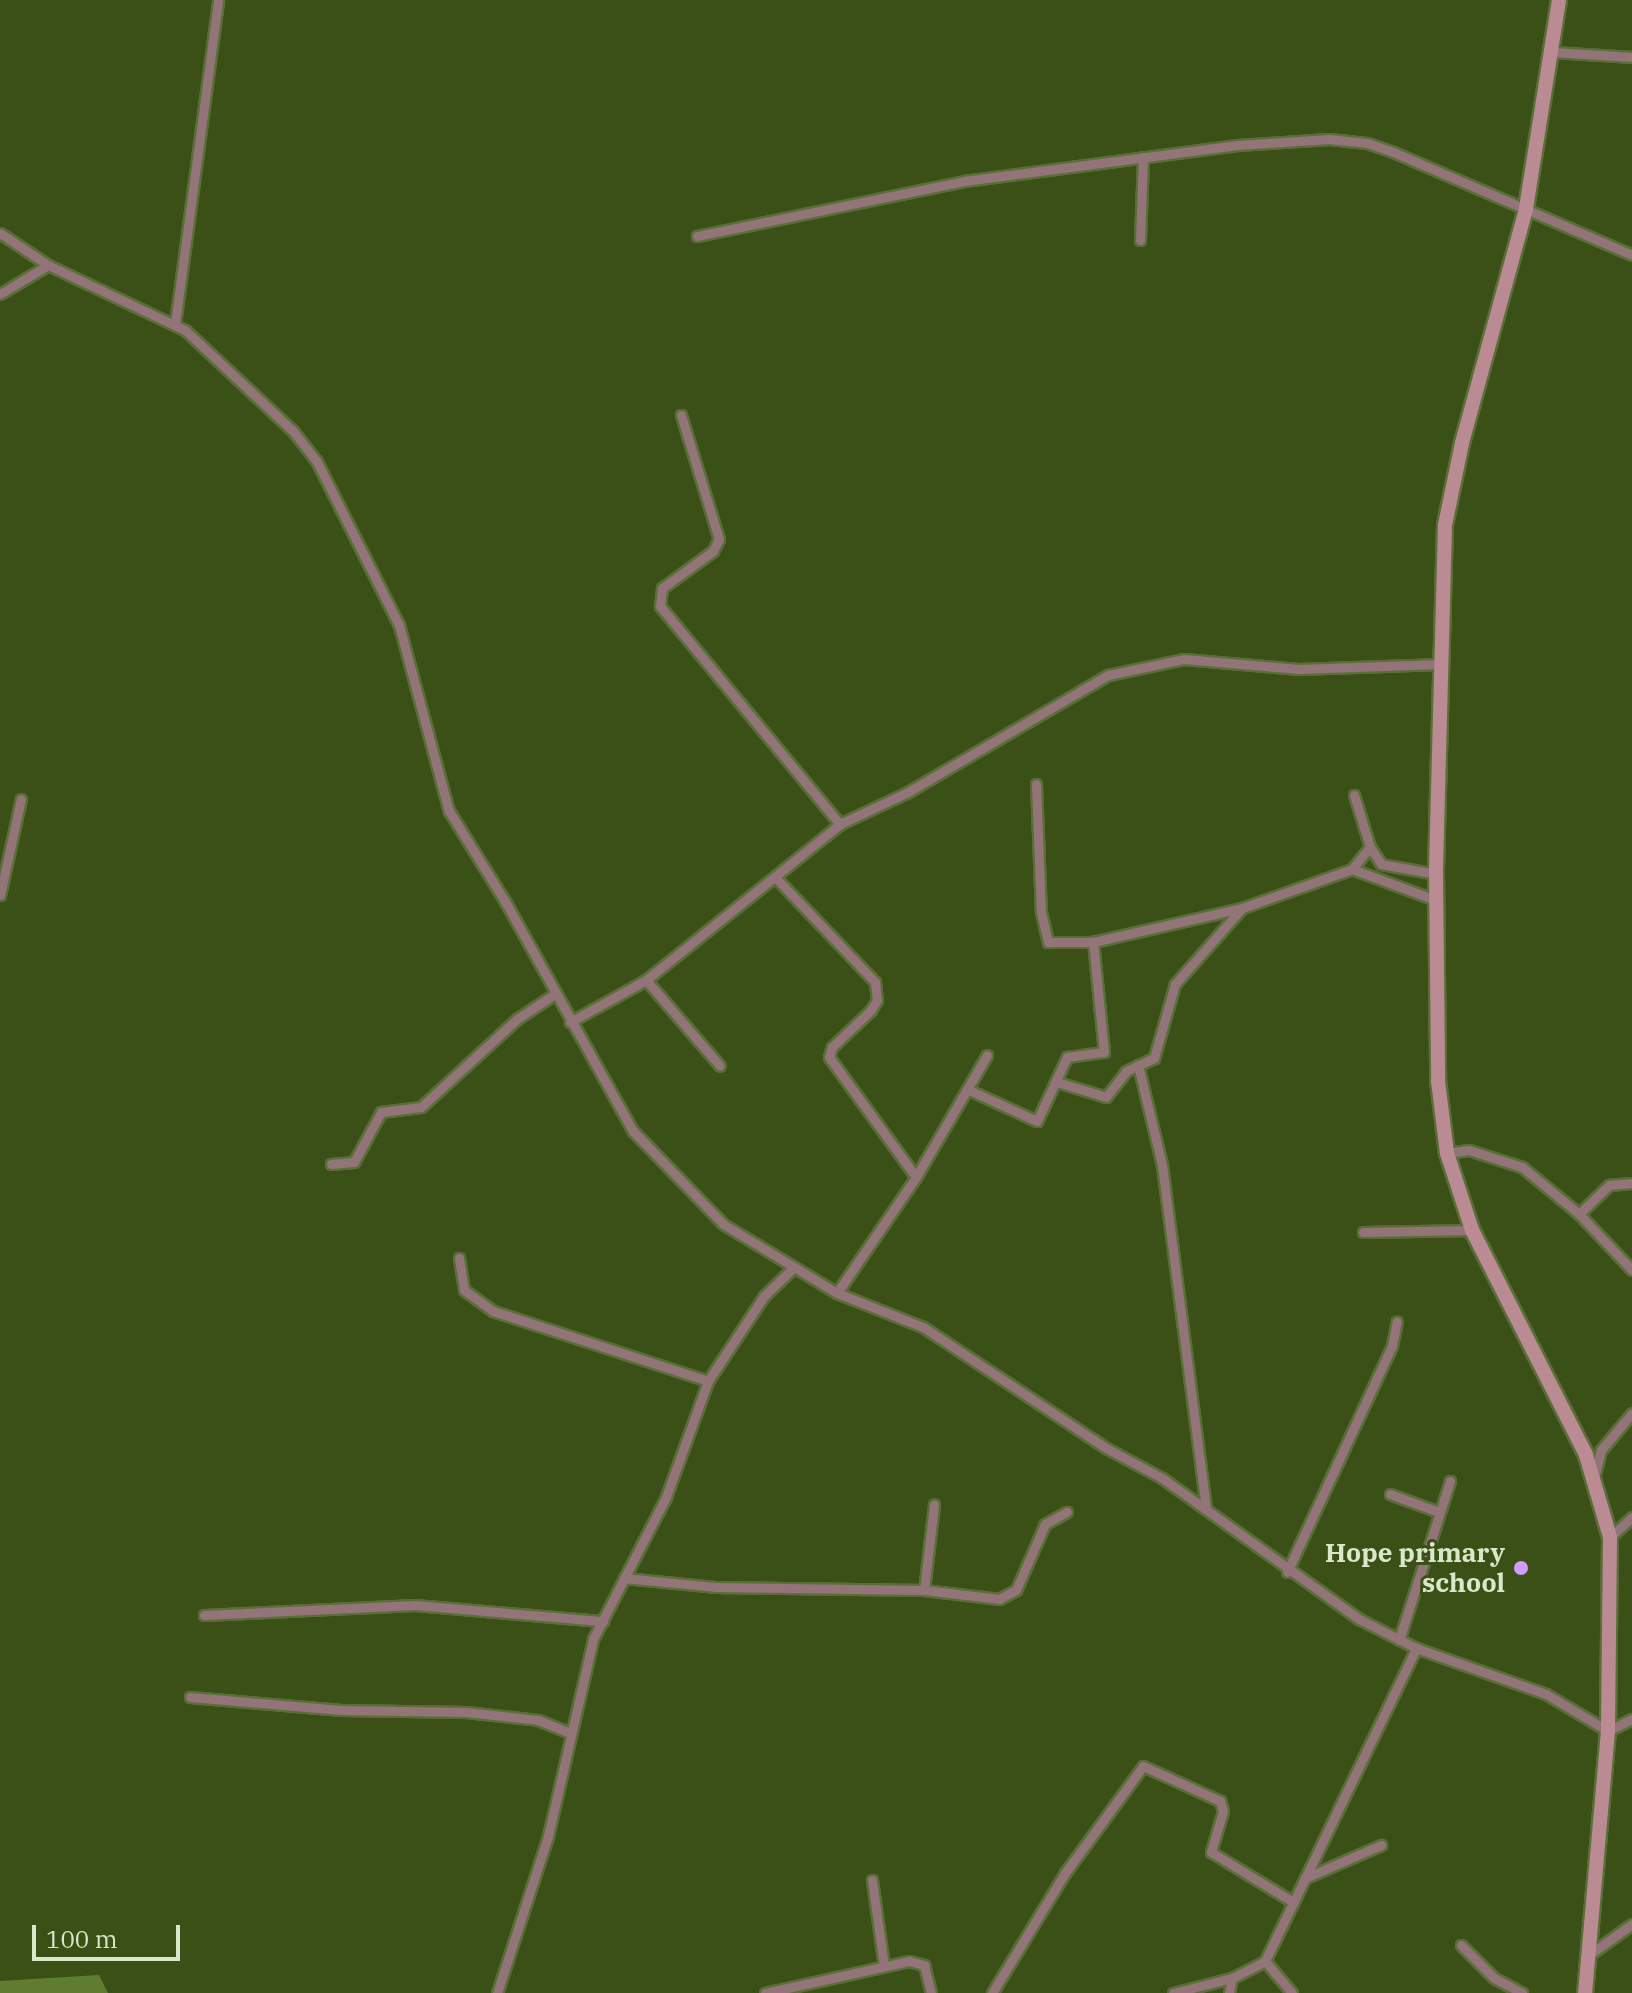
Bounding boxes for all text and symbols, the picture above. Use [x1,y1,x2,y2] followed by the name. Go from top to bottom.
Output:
[1325,1537,1505,1598] place label: Hope primary school
[1512,1559,1530,1577] marker: Hope primary school
[36,1909,184,1959] scale bar
[46,1923,118,1955] text: 100 m

